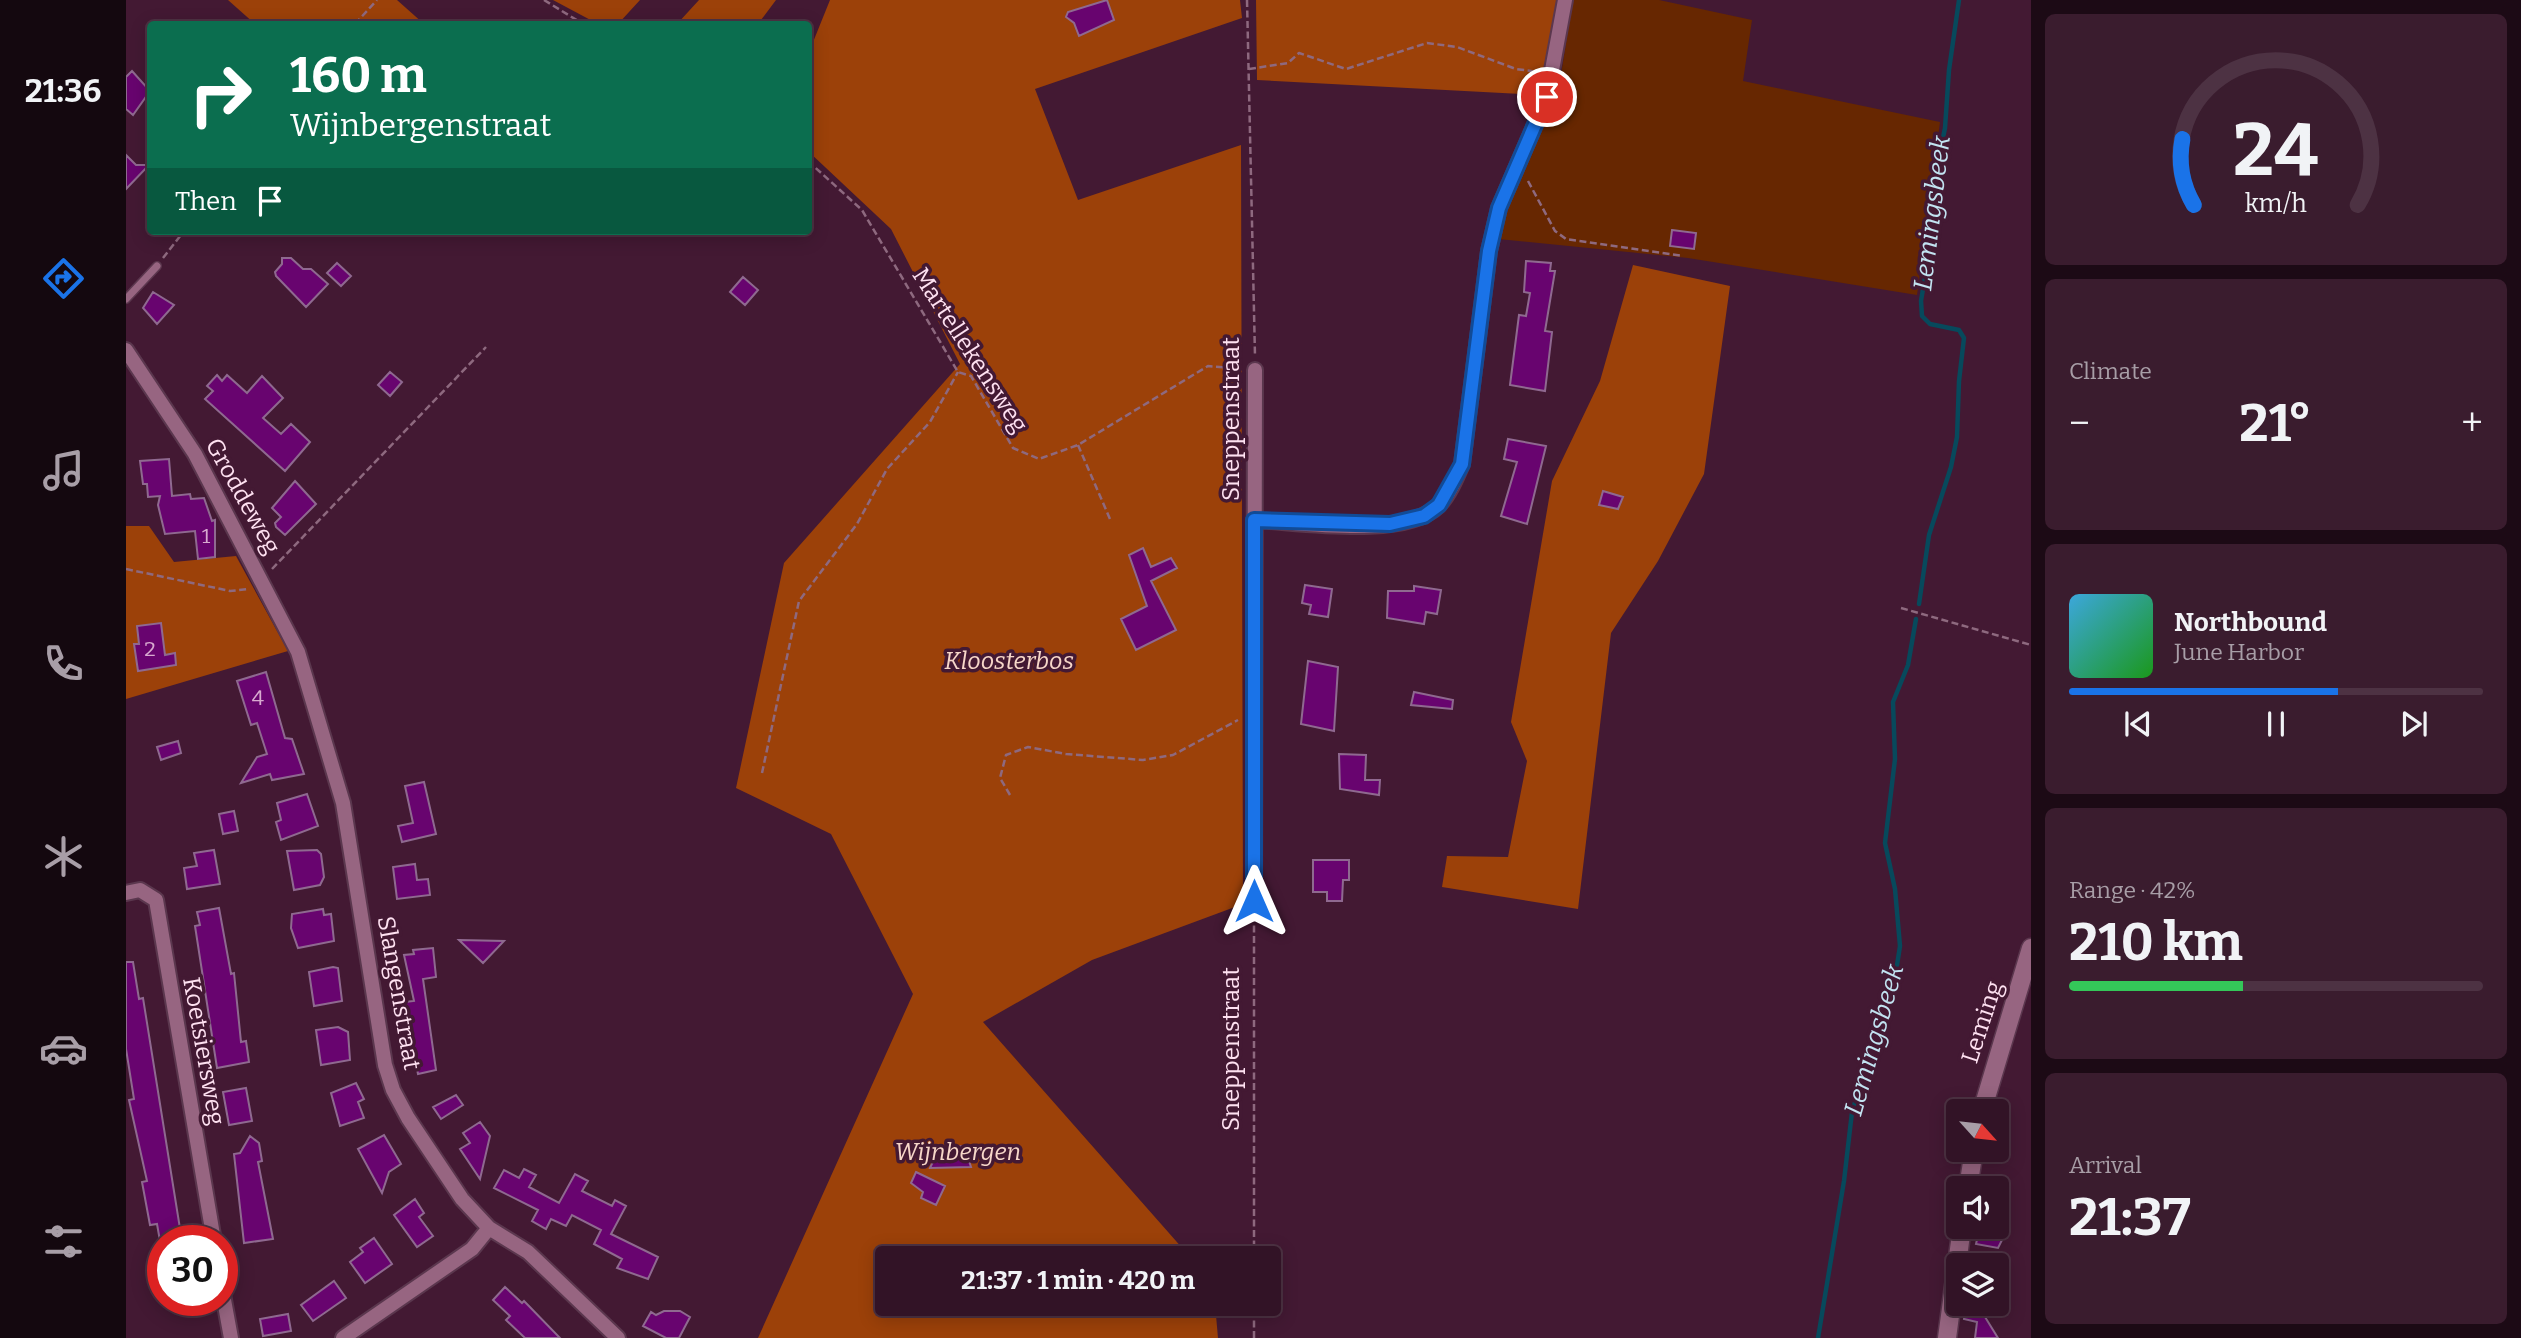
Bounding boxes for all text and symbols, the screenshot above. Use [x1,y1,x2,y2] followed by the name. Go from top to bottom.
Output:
[290,46,427,105] text: 160 m
[175,49,266,140] icon: right
[1517,67,1577,127] pin
[25,72,101,110] text: 21:36
[1528,78,1566,116] icon: arrive
[290,106,551,144] text: Wijnbergenstraat
[2233,108,2319,195] text: 24
[1907,133,1957,292] water label: Lemingsbeek
[251,182,289,220] icon: arrive
[175,186,237,217] text: Then
[2245,189,2307,219] text: km/h
[39,254,88,303] icon: directions
[906,262,1034,438] street label: Martellekensweg
[1217,337,1245,501] street label: Sneppenstraat
[2069,357,2152,385] text: Climate
[2239,392,2312,455] text: 21°
[2069,400,2090,446] text: −
[2461,400,2483,446] text: +
[200,433,286,559] street label: Groddeweg
[39,446,88,495] icon: music
[202,523,211,549] house number: 1
[2174,607,2327,638] text: Northbound
[144,636,156,662] house number: 2
[2174,638,2304,666] text: June Harbor
[39,639,88,688] icon: phone
[944,647,1074,675] park label: Kloosterbos
[252,685,264,711] house number: 4
[2119,705,2157,743] icon: previous
[2257,705,2295,743] icon: pause
[2395,705,2433,743] icon: next
[39,832,88,881] icon: climate
[1217,864,1291,938] position arrow
[2069,876,2195,904] text: Range · 42%
[2069,911,2243,974] text: 210 km
[372,914,426,1072] street label: Slangenstraat
[1838,960,1911,1119] water label: Lemingsbeek
[1217,967,1245,1131] street label: Sneppenstraat
[177,975,231,1127] street label: Koetsiersweg
[1956,977,2008,1067] street label: Leming
[39,1024,88,1073] icon: car
[1946,1099,2009,1162] north arrow
[1946,1099,2009,1316] map controls
[895,1138,1021,1166] park label: Wijnbergen
[2069,1151,2142,1179] text: Arrival
[1946,1176,2009,1239] button: sound
[2069,1186,2191,1249] text: 21:37
[39,1217,88,1266] icon: filters
[147,1225,238,1316] speed limit sign: 30
[1946,1253,2009,1316] button: layers
[961,1265,1195,1296] text: 21:37 · 1 min · 420 m

